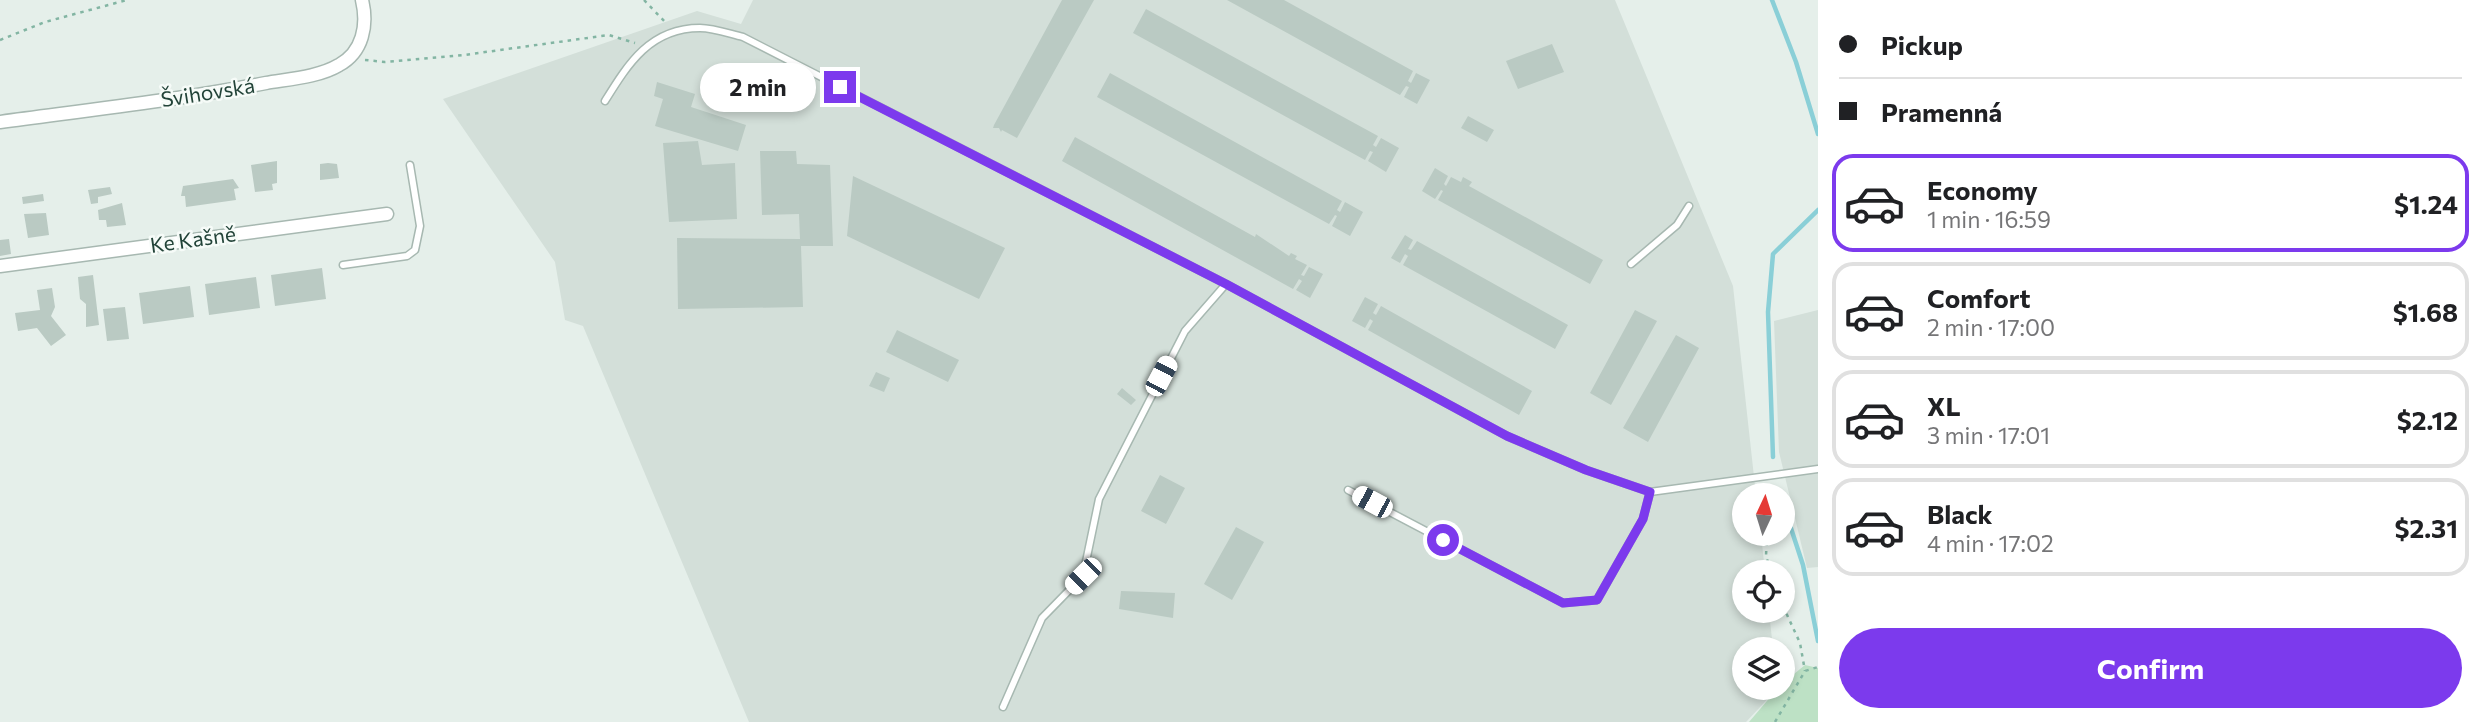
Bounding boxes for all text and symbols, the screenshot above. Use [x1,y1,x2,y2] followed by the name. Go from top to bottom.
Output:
[1881,29,1963,60] text: Pickup
[700,62,816,112] callout: 2 min
[824,71,856,103] route end
[159,72,256,111] street label: Švihovská
[729,73,787,101] text: 2 min
[1881,96,2002,127] text: Pramenná
[1843,172,1906,235] icon: car
[1927,174,2038,205] text: Economy
[2394,188,2458,219] text: $1.24
[1927,205,2051,233] text: 1 min · 16:59
[148,220,237,257] street label: Ke Kašně
[1843,280,1906,343] icon: car
[1927,282,2030,313] text: Comfort
[2393,296,2458,327] text: $1.68
[1927,313,2055,341] text: 2 min · 17:00
[1142,353,1181,399] car
[1843,388,1906,451] icon: car
[1927,390,1961,421] text: XL
[2397,404,2458,435] text: $2.12
[1927,421,2050,449] text: 3 min · 17:01
[1349,483,1396,521] car
[1732,483,1796,546] north arrow
[1732,483,1795,700] map controls
[1843,496,1906,559] icon: car
[1927,498,1993,529] text: Black
[2394,512,2458,543] text: $2.31
[1427,524,1459,556] route start
[1927,529,2054,557] text: 4 min · 17:02
[1061,554,1106,598] car
[1732,560,1795,623] button: locate
[1839,628,2462,708] button: Confirm
[1732,637,1795,700] button: layers

